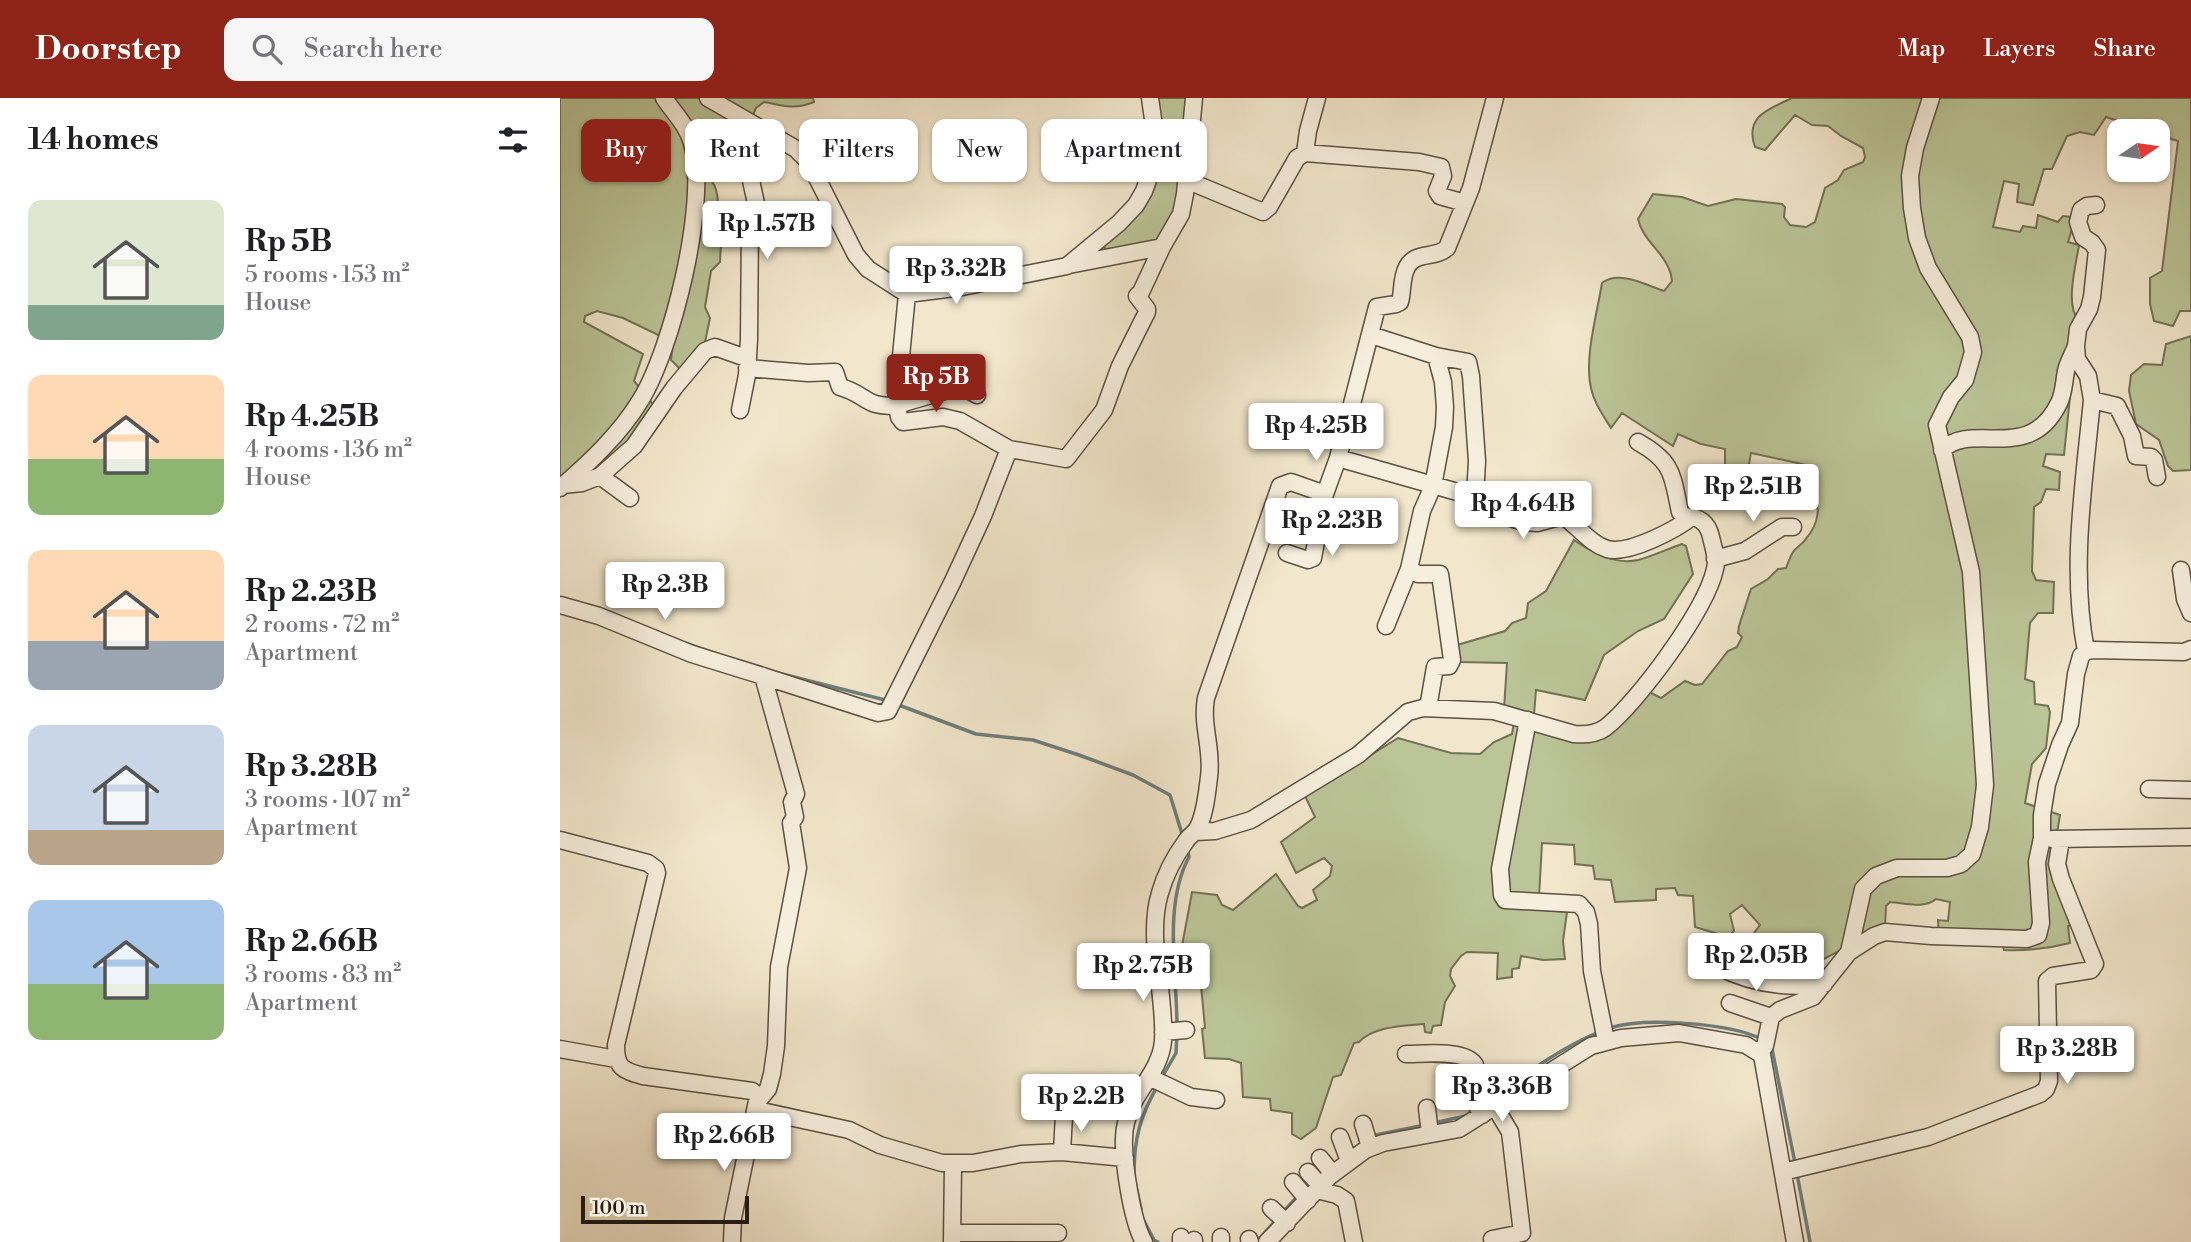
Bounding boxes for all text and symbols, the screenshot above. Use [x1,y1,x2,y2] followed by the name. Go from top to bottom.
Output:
[224,18,714,81] search box
[35,29,182,70] text: Doorstep
[248,30,286,68] icon: search
[304,33,443,65] text: Search here
[1898,34,1945,64] text: Map
[1983,34,2055,64] text: Layers
[2093,34,2156,64] text: Share
[581,119,671,182] chip: Buy
[685,119,785,182] chip: Rent
[799,119,918,182] chip: Filters
[932,119,1027,182] chip: New
[1041,119,1207,182] chip: Apartment
[2107,119,2170,182] north arrow
[2107,119,2170,182] map controls
[28,121,159,159] text: 14 homes
[494,121,532,159] icon: filters
[695,202,839,261] pin: Rp 1.57B
[718,210,816,238] text: Rp 1.57B
[245,223,332,261] text: Rp 5B
[84,228,168,312] icon: home
[884,246,1028,306] pin: Rp 3.32B
[906,255,1006,283] text: Rp 3.32B
[245,261,410,289] text: 5 rooms · 153 m²
[245,289,311,317] text: House
[887,354,985,414] pin: Rp 5B
[903,363,969,391] text: Rp 5B
[245,398,379,436] text: Rp 4.25B
[84,403,168,487] icon: home
[1244,404,1388,463] pin: Rp 4.25B
[1265,412,1367,440] text: Rp 4.25B
[245,436,412,464] text: 4 rooms · 136 m²
[245,464,311,492] text: House
[1681,464,1825,524] pin: Rp 2.51B
[1704,473,1802,501] text: Rp 2.51B
[1451,482,1595,541] pin: Rp 4.64B
[1471,490,1575,518] text: Rp 4.64B
[1260,498,1404,558] pin: Rp 2.23B
[1281,507,1383,535] text: Rp 2.23B
[600,562,730,622] pin: Rp 2.3B
[621,571,709,599] text: Rp 2.3B
[245,573,377,611] text: Rp 2.23B
[84,578,168,662] icon: home
[245,611,399,639] text: 2 rooms · 72 m²
[245,639,358,667] text: Apartment
[245,748,378,786] text: Rp 3.28B
[84,753,168,837] icon: home
[245,786,410,814] text: 3 rooms · 107 m²
[245,814,358,842] text: Apartment
[245,923,378,961] text: Rp 2.66B
[84,928,168,1012] icon: home
[1684,934,1828,993] pin: Rp 2.05B
[1704,942,1808,970] text: Rp 2.05B
[1071,944,1215,1003] pin: Rp 2.75B
[1093,952,1193,980] text: Rp 2.75B
[245,961,401,989] text: 3 rooms · 83 m²
[245,989,358,1017] text: Apartment
[1995,1026,2139,1086] pin: Rp 3.28B
[2016,1035,2118,1063] text: Rp 3.28B
[1430,1065,1574,1124] pin: Rp 3.36B
[1451,1073,1553,1101] text: Rp 3.36B
[1016,1074,1146,1134] pin: Rp 2.2B
[1037,1083,1125,1111] text: Rp 2.2B
[652,1114,796,1173] pin: Rp 2.66B
[673,1122,775,1150] text: Rp 2.66B
[581,1193,749,1225] scale bar
[592,1196,645,1220] text: 100 m

